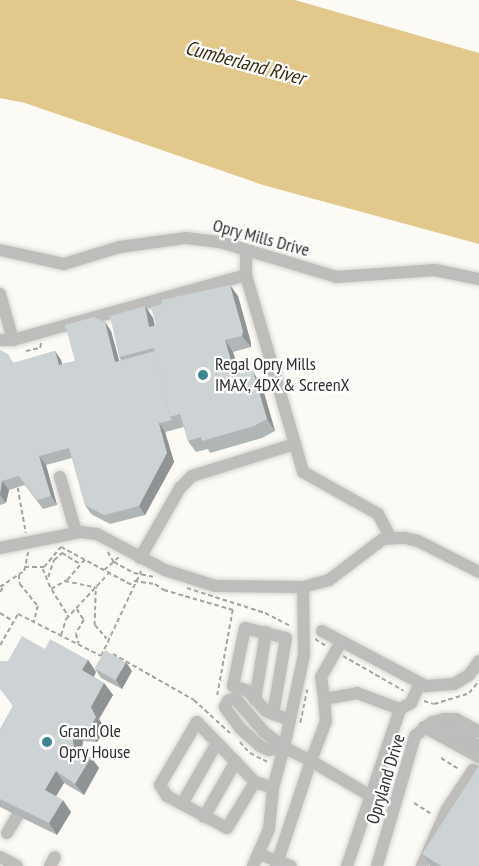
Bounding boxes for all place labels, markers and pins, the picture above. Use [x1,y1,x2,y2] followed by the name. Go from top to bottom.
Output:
[215,354,351,397] place label: Regal Opry Mills IMAX, 4DX & ScreenX
[196,368,210,382] marker: Regal Opry Mills IMAX, 4DX & ScreenX
[59,721,131,764] place label: Grand Ole Opry House
[40,735,54,749] marker: Grand Ole Opry House

